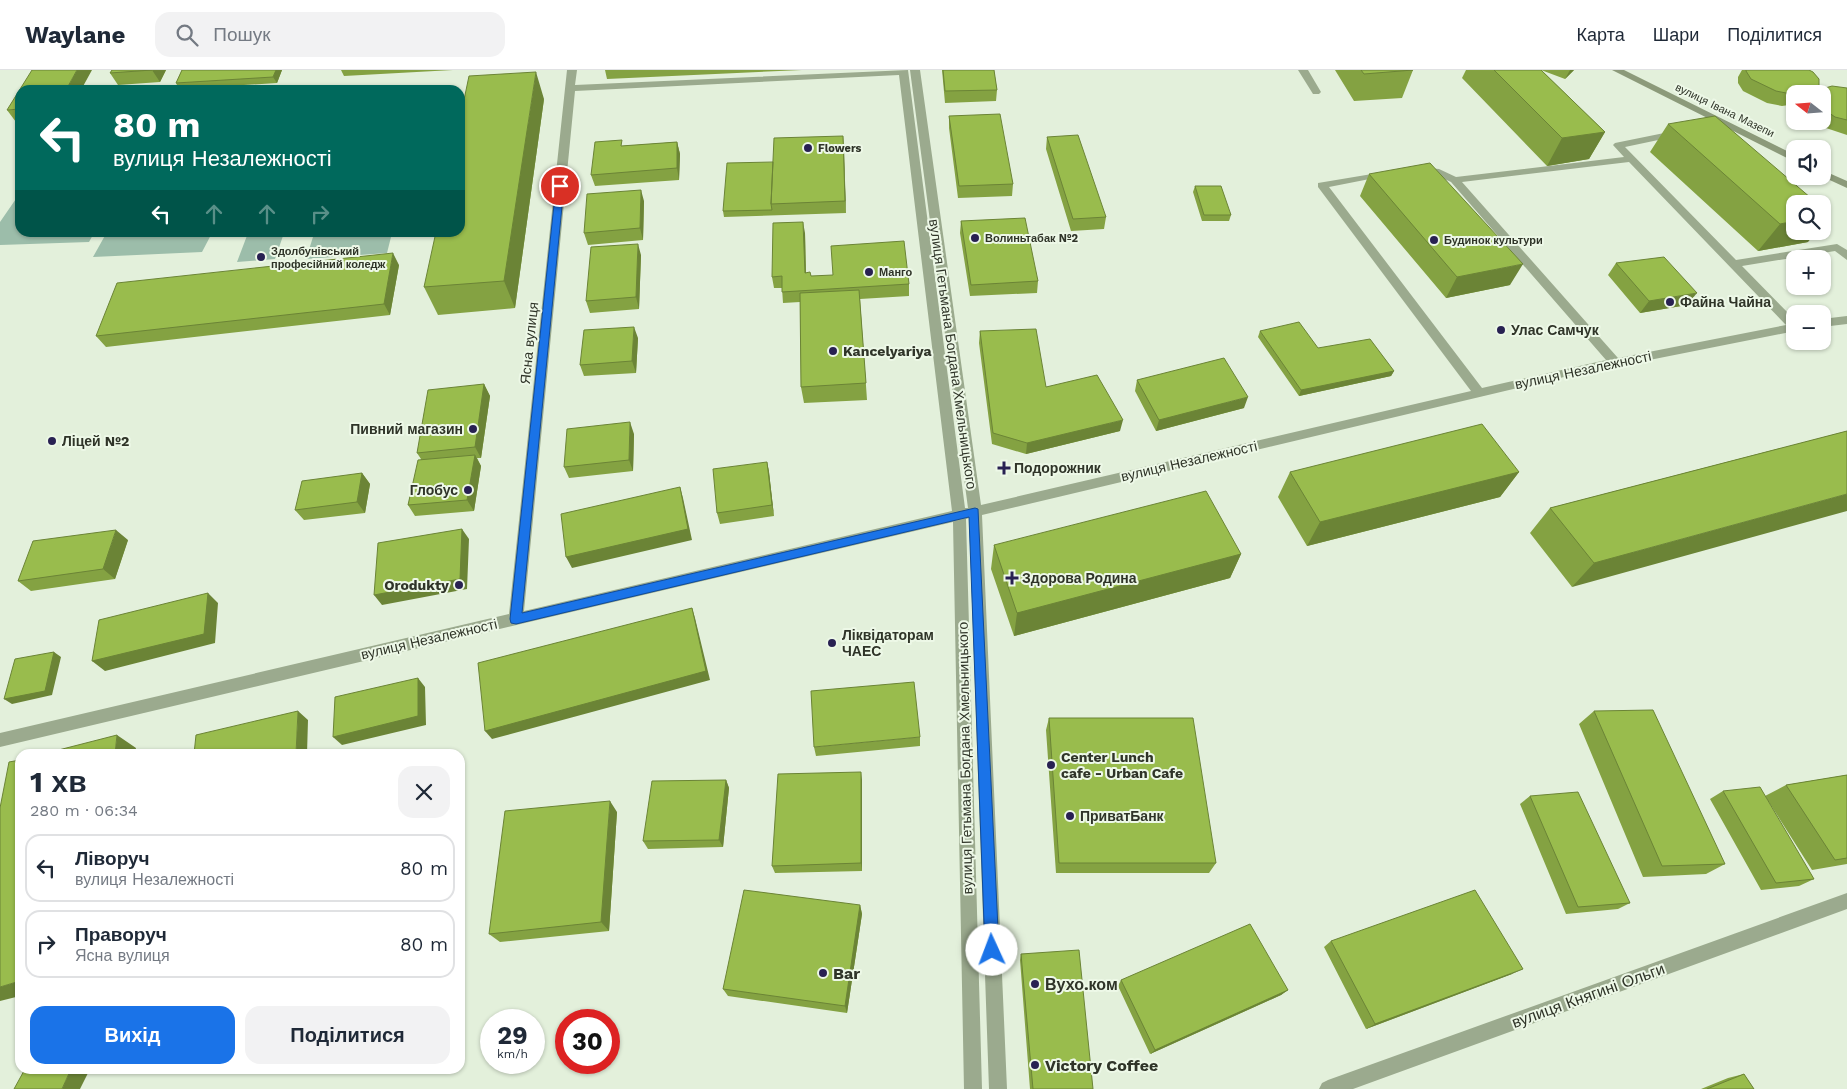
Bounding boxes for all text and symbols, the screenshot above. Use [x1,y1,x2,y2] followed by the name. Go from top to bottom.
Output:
[155,12,505,57] search box
[25,21,125,49] text: Waylane
[173,21,201,49] icon: search
[213,23,271,46] text: Пошук
[1577,24,1625,45] text: Карта
[1653,24,1699,45] text: Шари
[1727,24,1822,45] text: Поділитися
[1673,81,1776,140] street label: вулиця Івана Мазепи
[1786,85,1831,130] north arrow
[1786,85,1831,350] map controls
[113,104,200,146] text: 80 m
[30,105,95,170] icon: left
[1786,140,1831,185] button: sound
[802,142,814,154] marker: Flowers
[818,142,862,155] place label: Flowers
[113,146,332,171] text: вулиця Незалежності
[539,165,581,207] pin
[546,172,574,200] icon: arrive
[1786,195,1831,240] button: search
[147,200,175,228] icon: left
[200,200,228,228] icon: ahead
[253,200,281,228] icon: ahead
[306,200,334,228] icon: right
[926,218,980,490] street label: вулиця Гетьмана Богдана Хмельницького
[969,232,981,244] marker: Волиньтабак №2
[985,232,1078,245] place label: Волиньтабак №2
[1428,234,1440,246] marker: Будинок культури
[1444,234,1543,247] place label: Будинок культури
[271,245,386,271] place label: Здолбунівський професійний коледж
[1786,250,1831,295] button: +
[255,251,267,263] marker: Здолбунівський професійний коледж
[863,266,875,278] marker: Манго
[879,266,912,279] place label: Манго
[1680,294,1771,310] place label: Файна Чайна
[1664,296,1676,308] marker: Файна Чайна
[517,301,541,385] street label: Ясна вулиця
[1786,305,1831,350] button: −
[1511,322,1600,338] place label: Улас Самчук
[1495,324,1507,336] marker: Улас Самчук
[843,343,932,359] place label: Kancelyariya
[827,345,839,357] marker: Kancelyariya
[1513,348,1653,392] street label: вулиця Незалежності
[350,421,463,437] place label: Пивний магазин
[467,423,479,435] marker: Пивний магазин
[62,433,129,449] place label: Ліцей №2
[46,435,58,447] marker: Ліцей №2
[1119,438,1259,484] street label: вулиця Незалежності
[1014,460,1102,476] place label: Подорожник
[998,462,1010,474] marker: Подорожник
[410,482,458,498] place label: Глобус
[462,484,474,496] marker: Глобус
[1022,570,1137,586] place label: Здорова Родина
[1006,572,1018,584] marker: Здорова Родина
[384,577,449,593] place label: Orodukty
[453,579,465,591] marker: Orodukty
[359,616,499,662] street label: вулиця Незалежності
[955,621,975,894] street label: вулиця Гетьмана Богдана Хмельницького
[842,627,934,659] place label: Ліквідаторам ЧАЕС
[826,637,838,649] marker: Ліквідаторам ЧАЕС
[1061,749,1183,781] place label: Center Lunch cafe - Urban Cafe
[1045,759,1057,771] marker: Center Lunch cafe - Urban Cafe
[30,764,87,799] text: 1 хв
[398,766,450,818] button: close
[30,801,138,820] text: 280 m · 06:34
[1080,808,1165,824] place label: ПриватБанк
[1064,810,1076,822] marker: ПриватБанк
[75,847,150,870] text: Ліворуч
[32,854,60,882] icon: left
[400,857,448,880] text: 80 m
[75,870,234,889] text: вулиця Незалежності
[75,923,167,946] text: Праворуч
[965,923,1017,975] position arrow
[32,930,60,958] icon: right
[400,933,448,956] text: 80 m
[75,946,170,965] text: Ясна вулиця
[1509,959,1667,1032] street label: вулиця Княгині Ольги
[833,964,860,983] place label: Bar
[817,967,829,979] marker: Bar
[1045,975,1118,994] place label: Вухо.ком
[1029,978,1041,990] marker: Вухо.ком
[30,1006,235,1064] button: Вихід
[245,1006,450,1064] button: Поділитися
[555,1009,620,1074] speed limit sign: 30
[497,1021,528,1050] text: 29
[497,1047,528,1061] text: km/h
[1045,1056,1158,1075] place label: Victory Coffee
[1029,1059,1041,1071] marker: Victory Coffee

